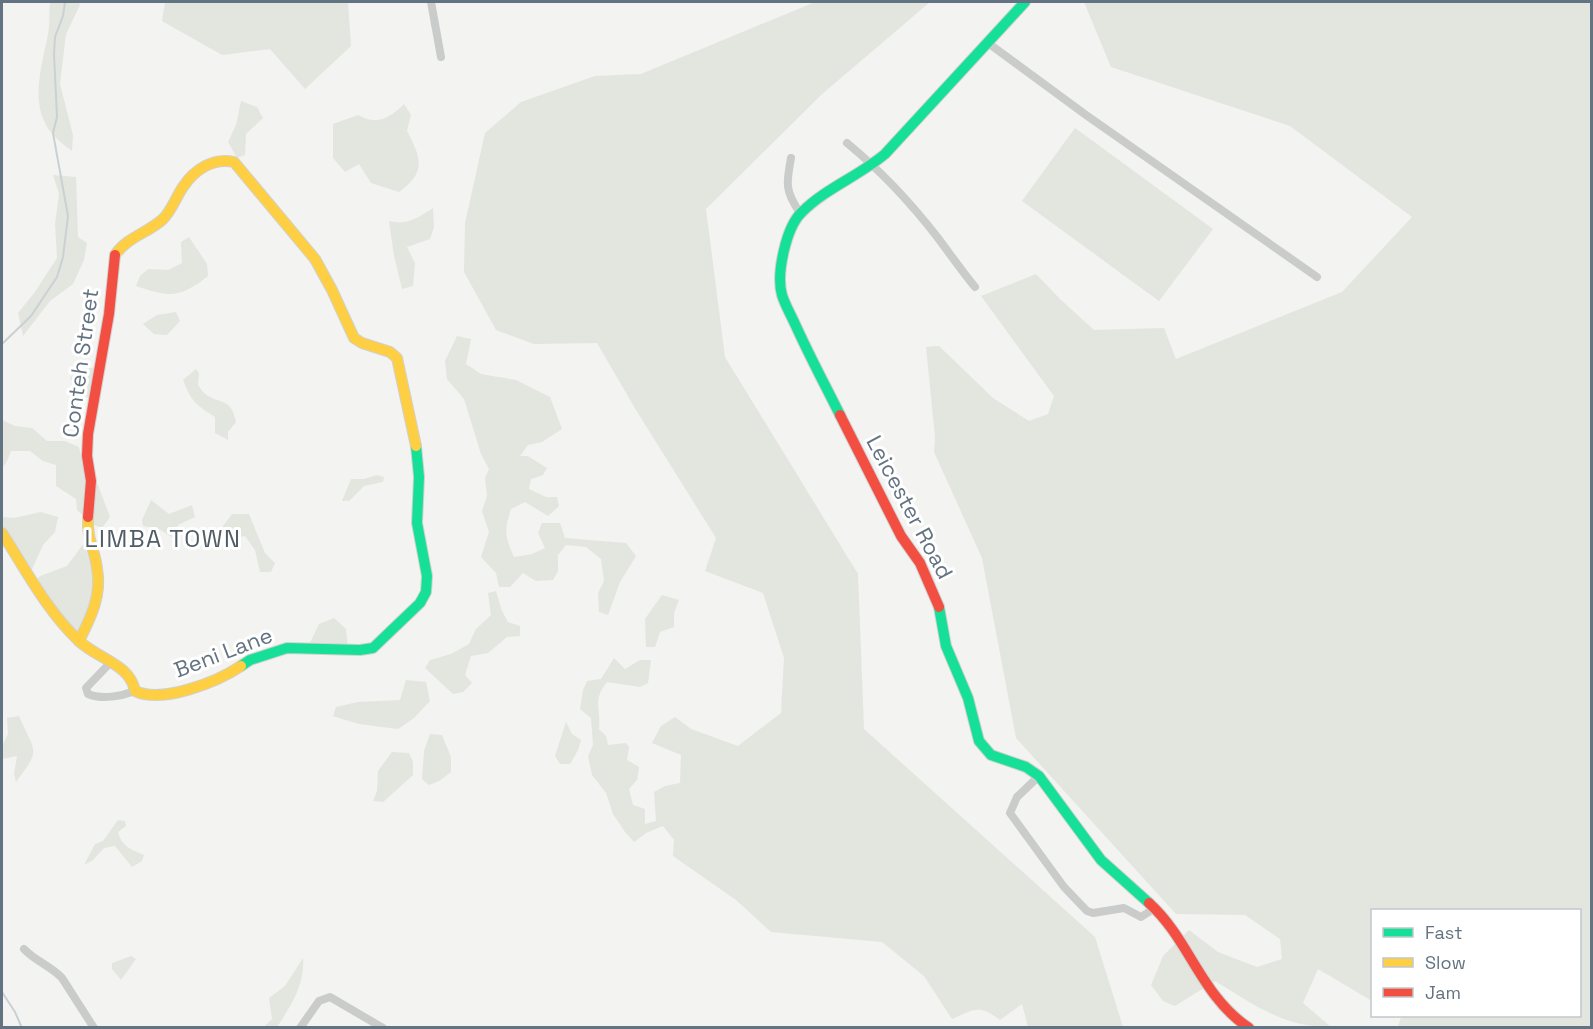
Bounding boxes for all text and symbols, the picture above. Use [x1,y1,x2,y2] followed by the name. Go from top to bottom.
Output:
[56,287,104,439] street label: Conteh Street
[860,430,960,584] street label: Leicester Road
[84,523,242,554] district label: LIMBA TOWN
[170,620,276,684] street label: Beni Lane
[1371,909,1581,1017] legend
[1425,921,1462,944] text: Fast
[1425,951,1466,974] text: Slow
[1425,981,1461,1004] text: Jam

